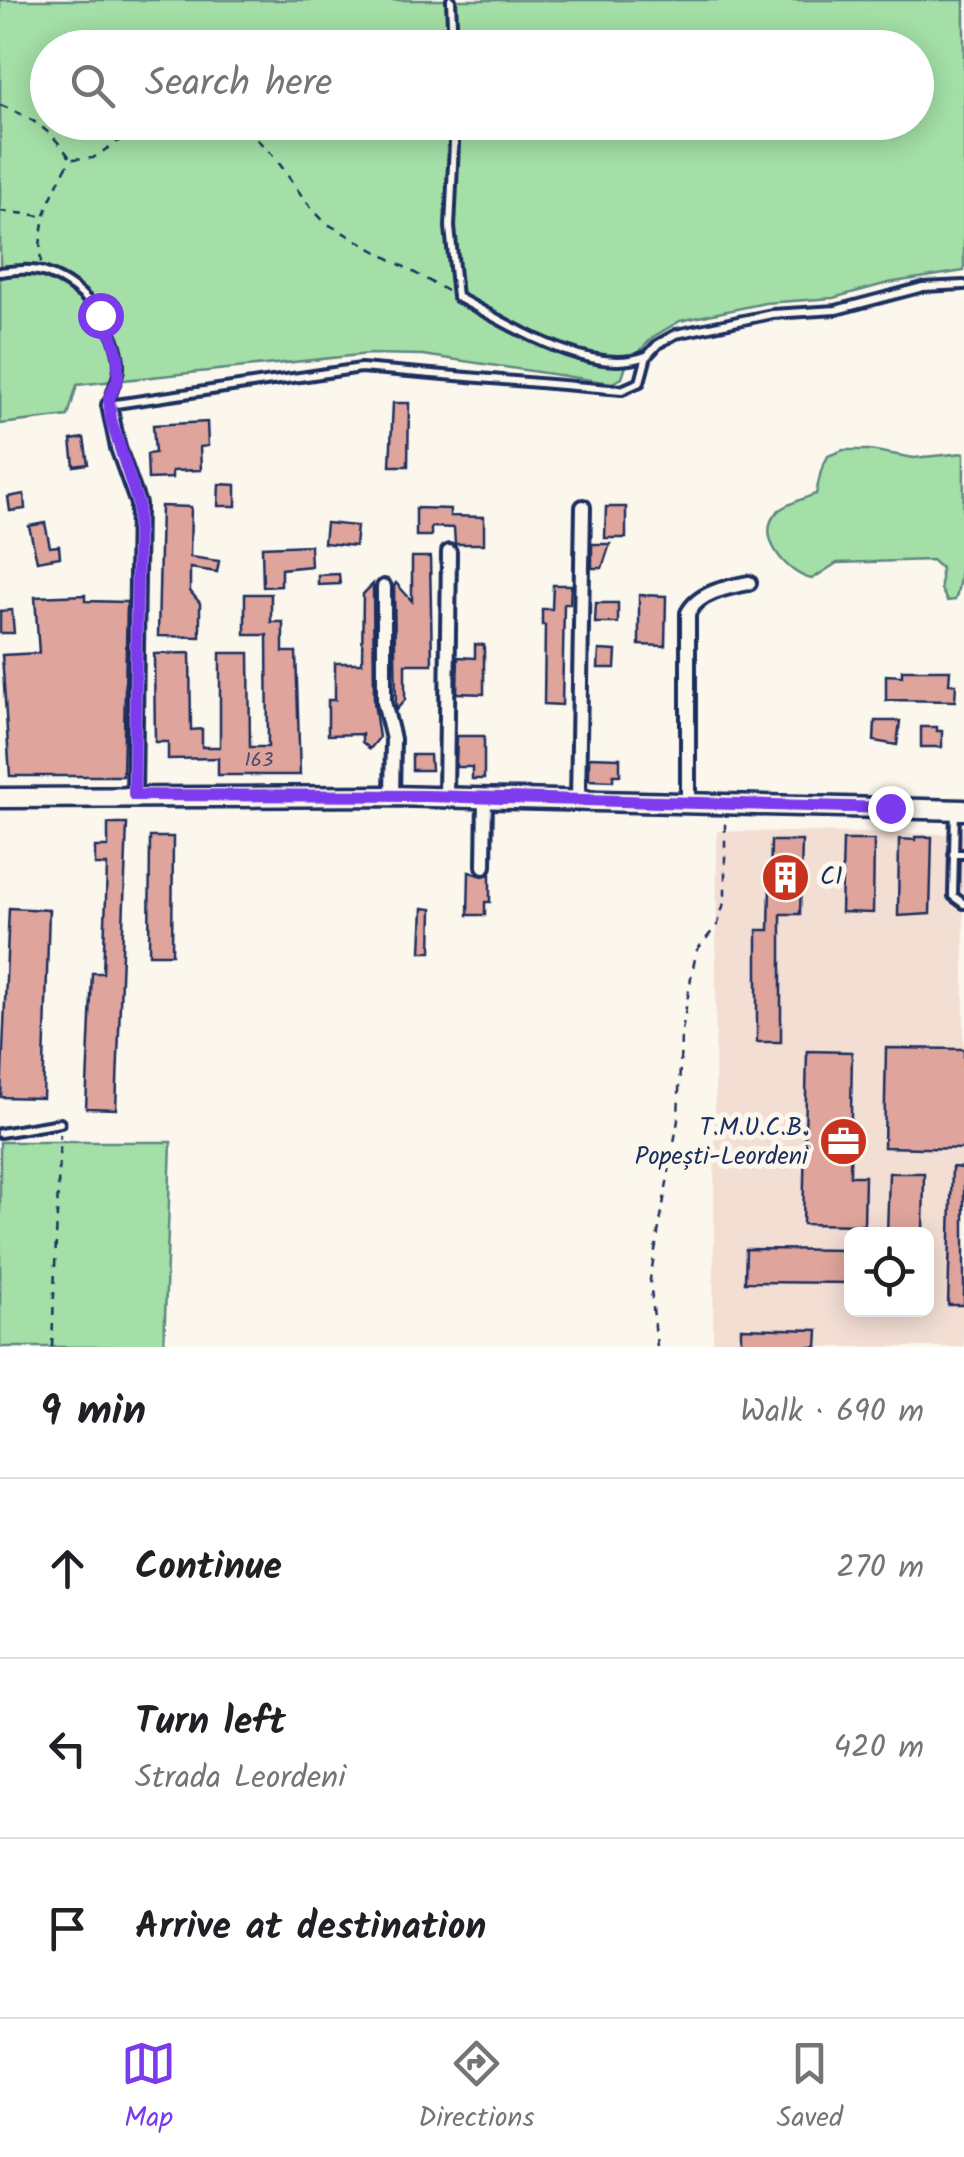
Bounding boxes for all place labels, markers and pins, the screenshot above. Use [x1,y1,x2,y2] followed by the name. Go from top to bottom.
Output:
[759,851,811,903] building icon: C1
[820,857,843,897] place label: C1
[635,1108,809,1177] place label: T.M.U.C.B. Popești-Leordeni
[817,1116,869,1168] office icon: T.M.U.C.B. Popești-Leordeni

